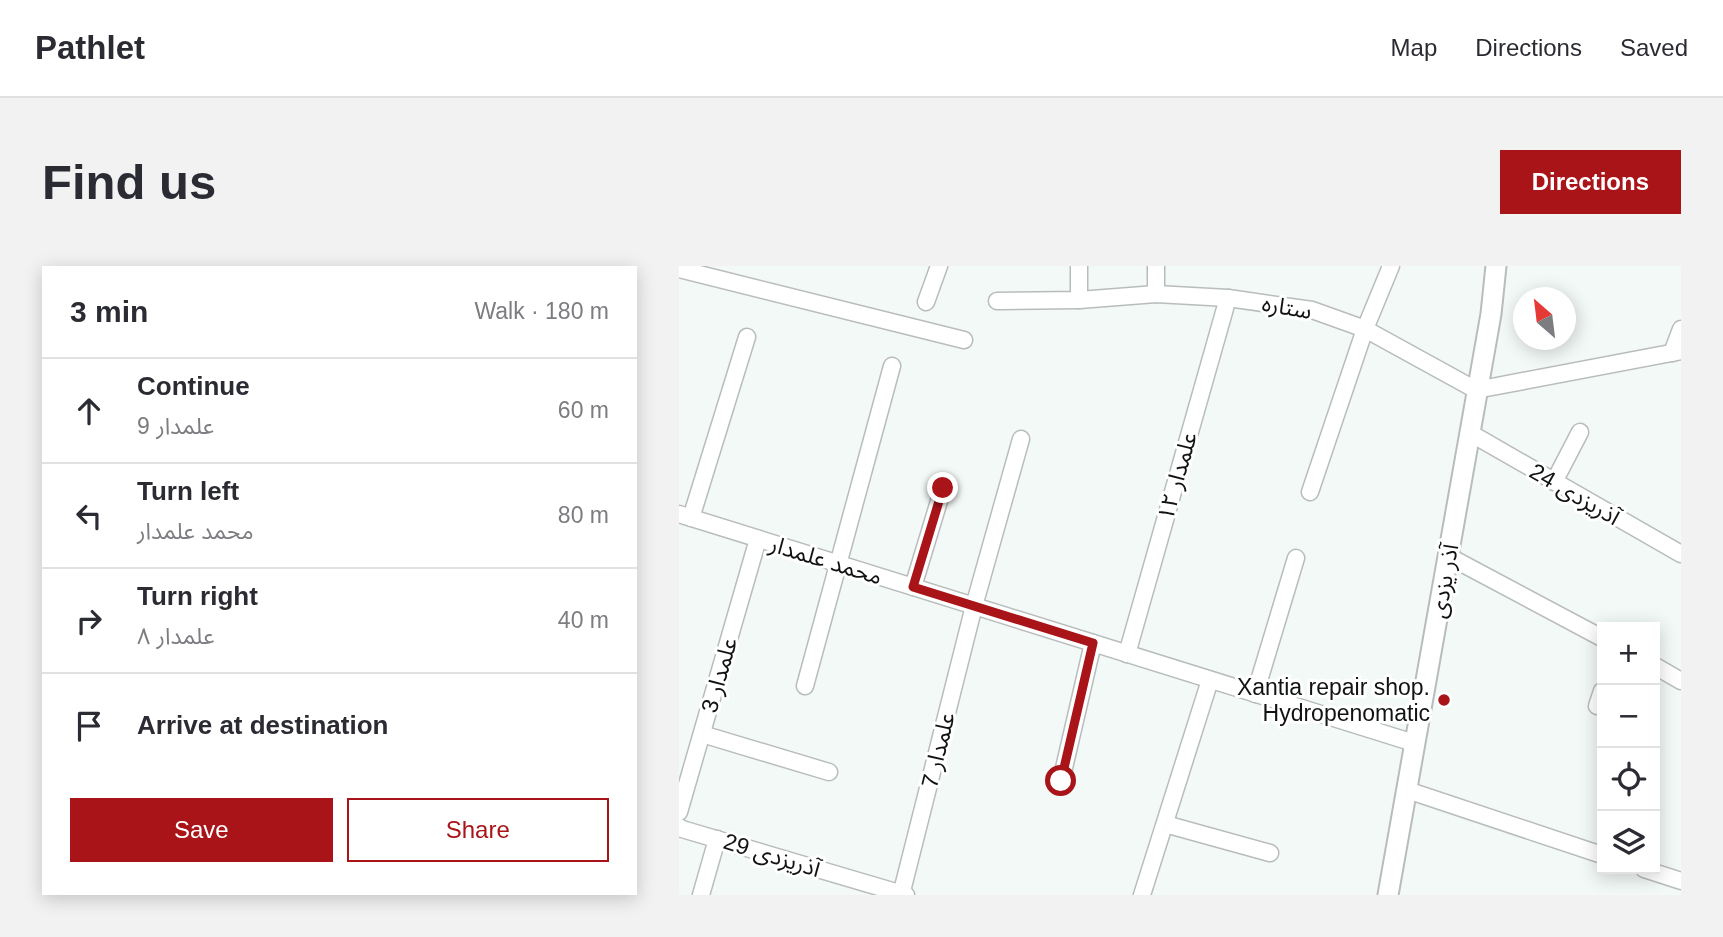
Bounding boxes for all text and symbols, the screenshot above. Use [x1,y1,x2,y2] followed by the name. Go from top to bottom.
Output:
[35,29,145,66] text: Pathlet
[1391,34,1437,61] text: Map
[1475,34,1582,61] text: Directions
[1620,34,1688,61] text: Saved
[1500,150,1681,214] button: Directions
[42,155,216,209] text: Find us
[1513,287,1576,350] north arrow
[1260,290,1314,325] street label: ستاره
[70,295,148,328] text: 3 min
[474,298,609,324] text: Walk · 180 m
[137,371,250,401] text: Continue
[70,392,108,430] icon: ahead
[558,397,609,423] text: 60 m
[137,413,214,439] text: علمدار 9
[1152,429,1203,523] street label: علمدار ۱۲
[1525,458,1626,532] street label: آذریزدی 24
[927,472,958,503] route end
[137,476,239,506] text: Turn left
[70,497,108,535] icon: left
[558,502,609,528] text: 80 m
[137,518,254,544] text: محمد علمدار
[765,530,886,590] street label: محمد علمدار
[1425,541,1465,620] street label: آذر یزدی
[137,581,258,611] text: Turn right
[70,602,108,640] icon: right
[558,607,609,633] text: 40 m
[1597,622,1660,874] map controls
[1597,622,1660,685] button: +
[137,623,214,649] text: علمدار ۸
[696,634,743,716] street label: علمدار 3
[1237,674,1430,726] place label: Xantia repair shop. Hydropenomatic
[1597,685,1660,748] button: −
[1436,692,1452,708] marker: Xantia repair shop. Hydropenomatic
[70,707,108,745] icon: arrive
[916,709,961,791] street label: علمدار 7
[137,710,388,740] text: Arrive at destination
[1597,748,1660,811] button: locate
[1045,765,1076,796] route start
[70,798,333,862] button: Save
[347,798,609,862] button: Share
[1597,811,1660,874] button: layers
[720,828,825,883] street label: آذریزدی 29

